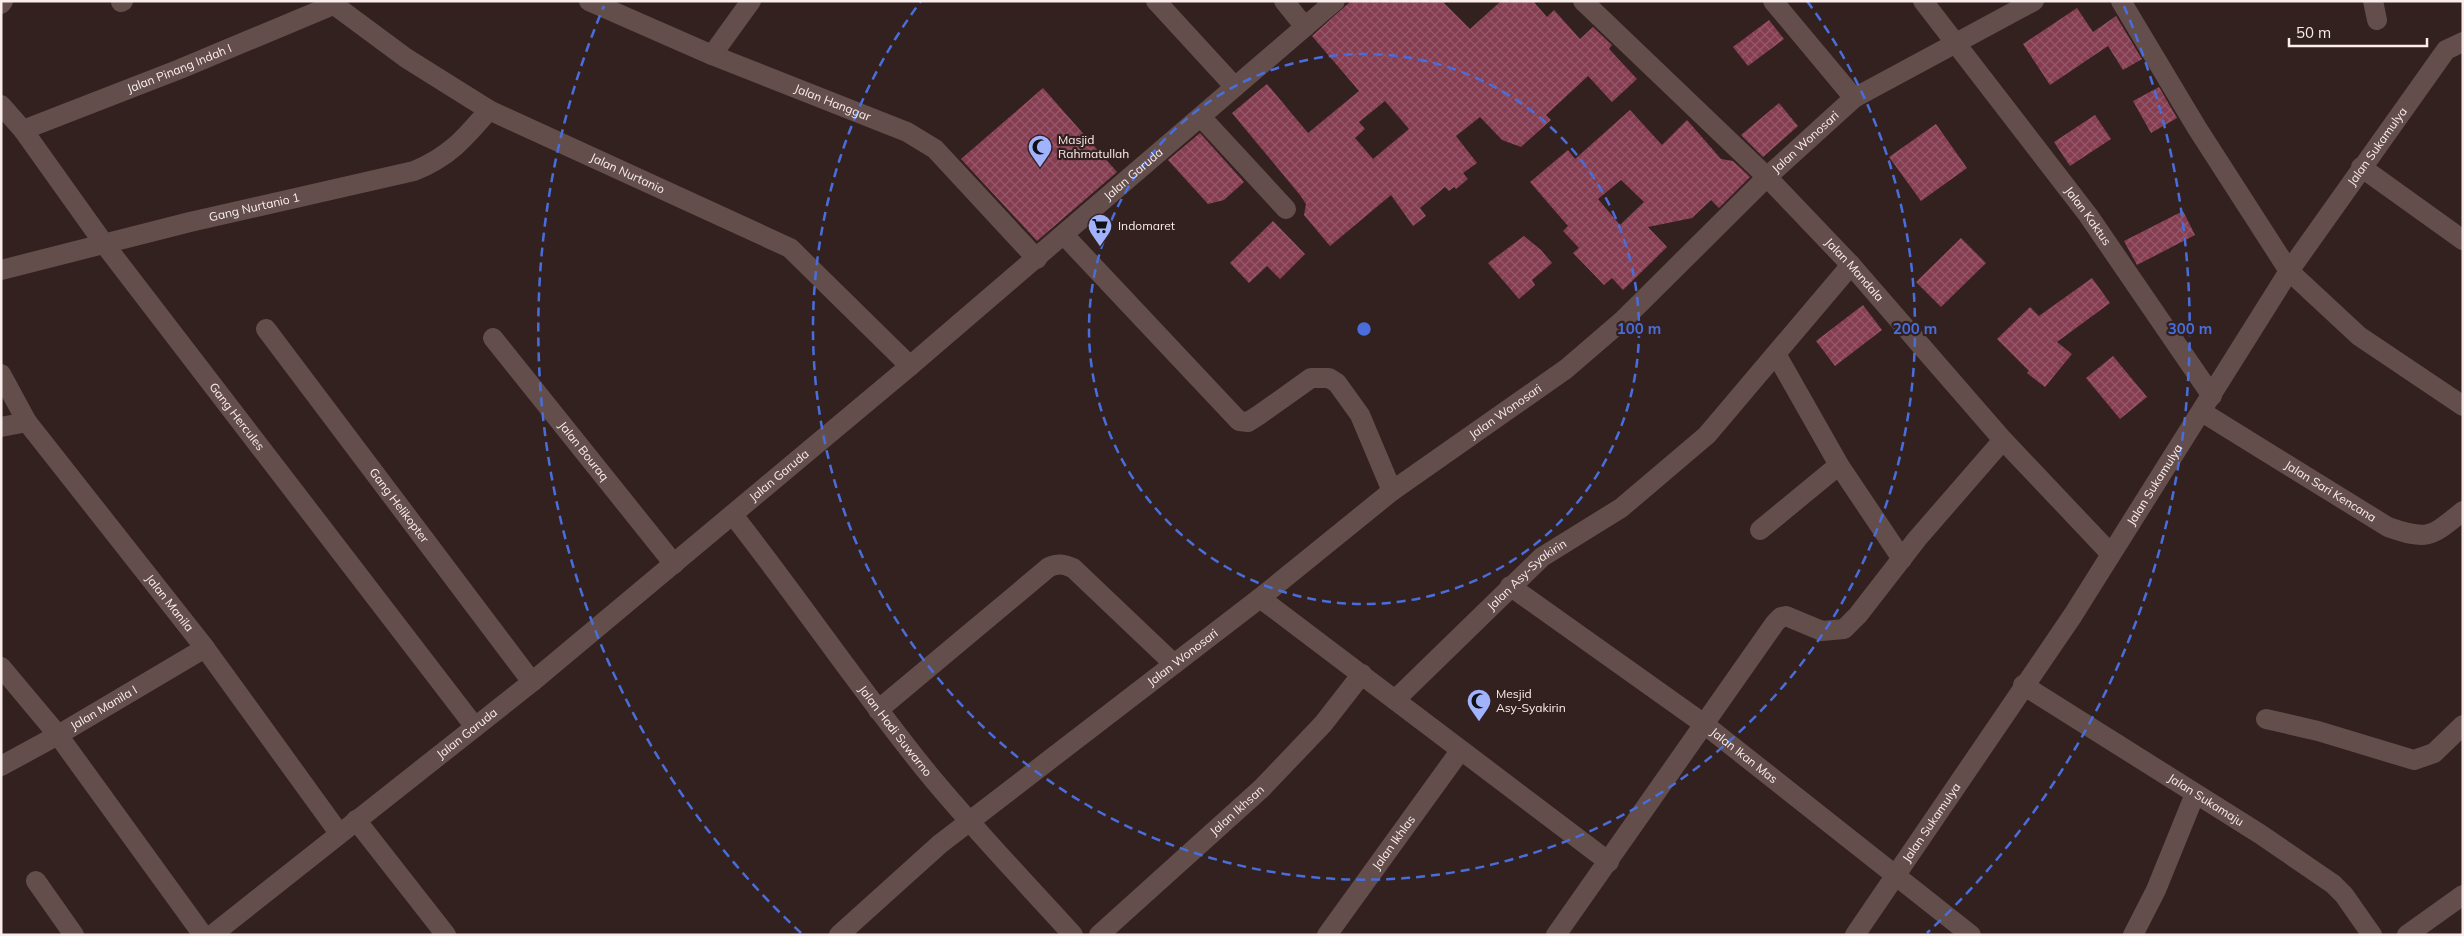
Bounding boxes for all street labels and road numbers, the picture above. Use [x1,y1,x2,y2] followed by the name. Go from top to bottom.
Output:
[125,40,234,96] street label: Jalan Pinang Indah I
[792,80,874,124] street label: Jalan Hanggar
[2344,104,2410,189] street label: Jalan Sukamulya
[1769,107,1842,176] street label: Jalan Wonosari
[1100,144,1166,203] street label: Jalan Garuda
[588,149,667,197] street label: Jalan Nurtanio
[2062,183,2115,248] street label: Jalan Kaktus
[207,189,301,224] street label: Gang Nurtanio 1
[1822,235,1887,304] street label: Jalan Mandala
[206,379,268,453] street label: Gang Hercules
[1466,380,1544,442] street label: Jalan Wonosari
[556,418,612,484] street label: Jalan Bouraq
[2123,441,2185,528] street label: Jalan Sukamulya
[746,446,812,504] street label: Jalan Garuda
[2282,457,2379,525] street label: Jalan Sari Kencana
[366,465,433,546] street label: Gang Helikopter
[1484,536,1569,613] street label: Jalan Asy-Syakirin
[143,571,197,634] street label: Jalan Manila
[1144,625,1221,689] street label: Jalan Wonosari
[67,682,140,733] street label: Jalan Manila I
[856,682,936,779] street label: Jalan Hadi Suwarno
[433,704,500,762] street label: Jalan Garuda
[1708,724,1781,786] street label: Jalan Ikan Mas
[2165,770,2247,829] street label: Jalan Sukamaju
[1899,780,1964,865] street label: Jalan Sukamulya
[1207,782,1267,838] street label: Jalan Ikhsan
[1369,812,1418,873] street label: Jalan Ikhlas

